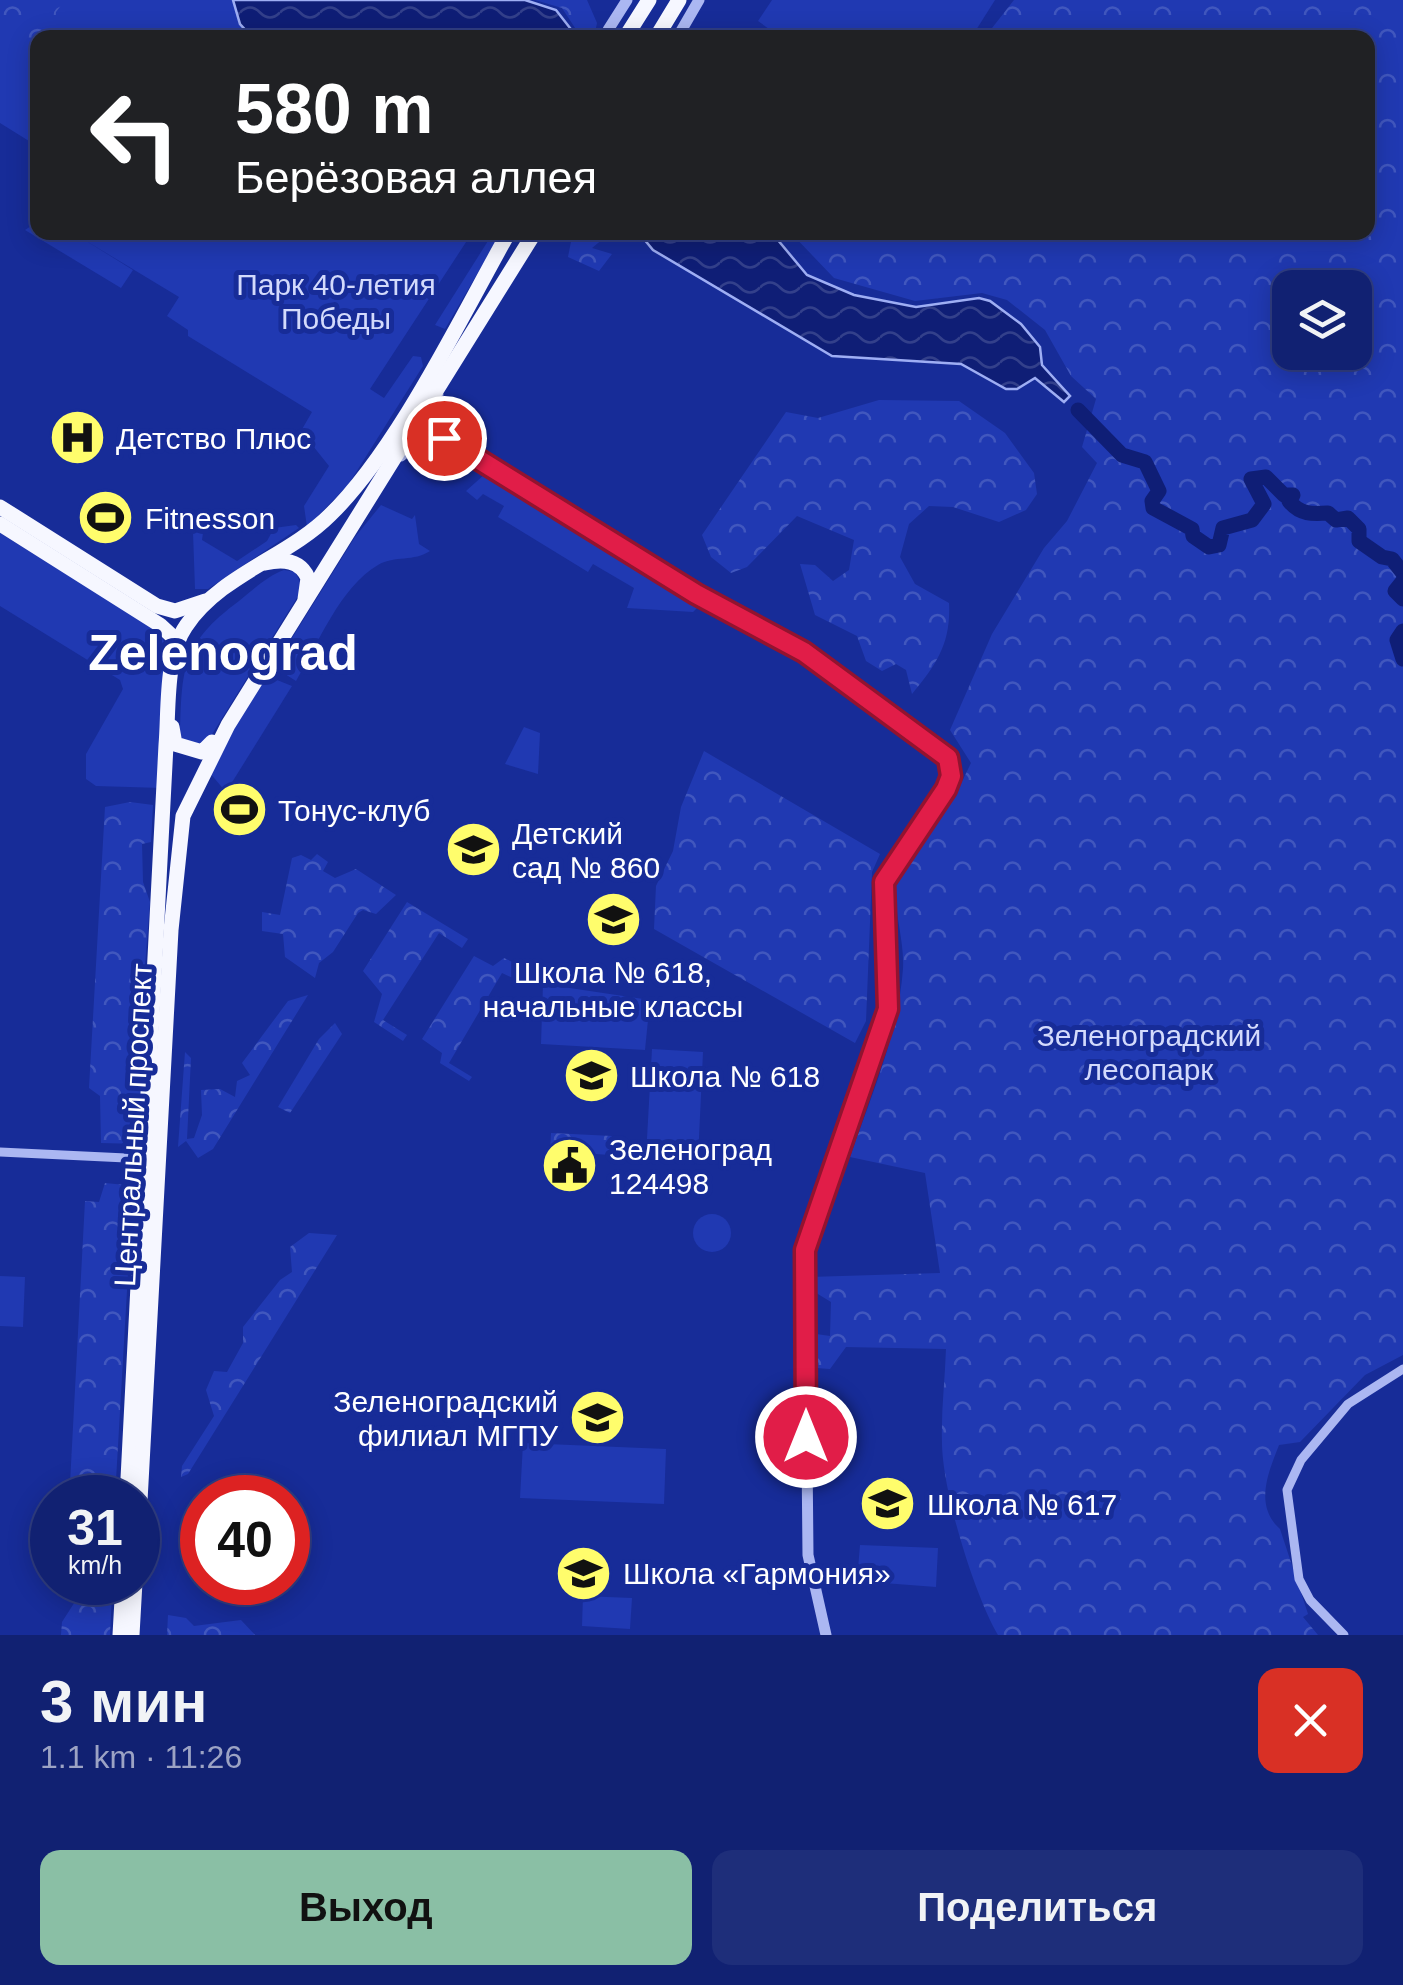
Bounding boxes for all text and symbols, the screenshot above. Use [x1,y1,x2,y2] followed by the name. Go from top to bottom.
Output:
[70,70,200,200] icon: left
[235,70,433,148] text: 580 m
[235,152,597,203] text: Берёзовая аллея
[236,268,436,335] park label: Парк 40-летия Победы
[1272,270,1372,370] map controls
[1272,270,1372,370] button: layers
[402,396,487,481] pin
[47,408,107,468] hospital icon: Детство Плюс
[417,411,472,466] icon: arrive
[116,422,311,455] place label: Детство Плюс
[76,488,136,548] sports icon: Fitnesson
[145,502,275,535] place label: Fitnesson
[88,625,358,681] district label: Zelenograd
[209,780,269,840] sports icon: Тонус-клуб
[278,794,430,827] place label: Тонус-клуб
[512,817,660,884] place label: Детский сад № 860
[443,820,503,880] school or university icon: Детский сад № 860
[583,889,643,949] school or university icon: Школа № 618, начальные классы
[483,956,743,1023] place label: Школа № 618, начальные классы
[108,962,158,1287] street label: Центральный проспект
[1037,1019,1261,1086] park label: Зеленоградский лесопарк
[561,1046,621,1106] school or university icon: Школа № 618
[630,1060,820,1093] place label: Школа № 618
[609,1133,772,1200] place label: Зеленоград 124498
[540,1136,600,1196] public building icon: Зеленоград 124498
[333,1385,559,1452] place label: Зеленоградский филиал МГПУ
[754,1385,858,1489] position arrow
[567,1388,627,1448] school or university icon: Зеленоградский филиал МГПУ
[858,1474,918,1534] school or university icon: Школа № 617
[180,1475,310,1605] speed limit sign: 40
[927,1488,1117,1521] place label: Школа № 617
[67,1500,123,1556] text: 31
[554,1543,614,1603] school or university icon: Школа «Гармония»
[68,1551,122,1579] text: km/h
[623,1557,891,1590] place label: Школа «Гармония»
[40,1668,208,1735] text: 3 мин
[1258,1668,1363,1773] button: close
[40,1739,242,1775] text: 1.1 km · 11:26
[40,1850,692,1965] button: Выход
[712,1850,1363,1965] button: Поделиться

